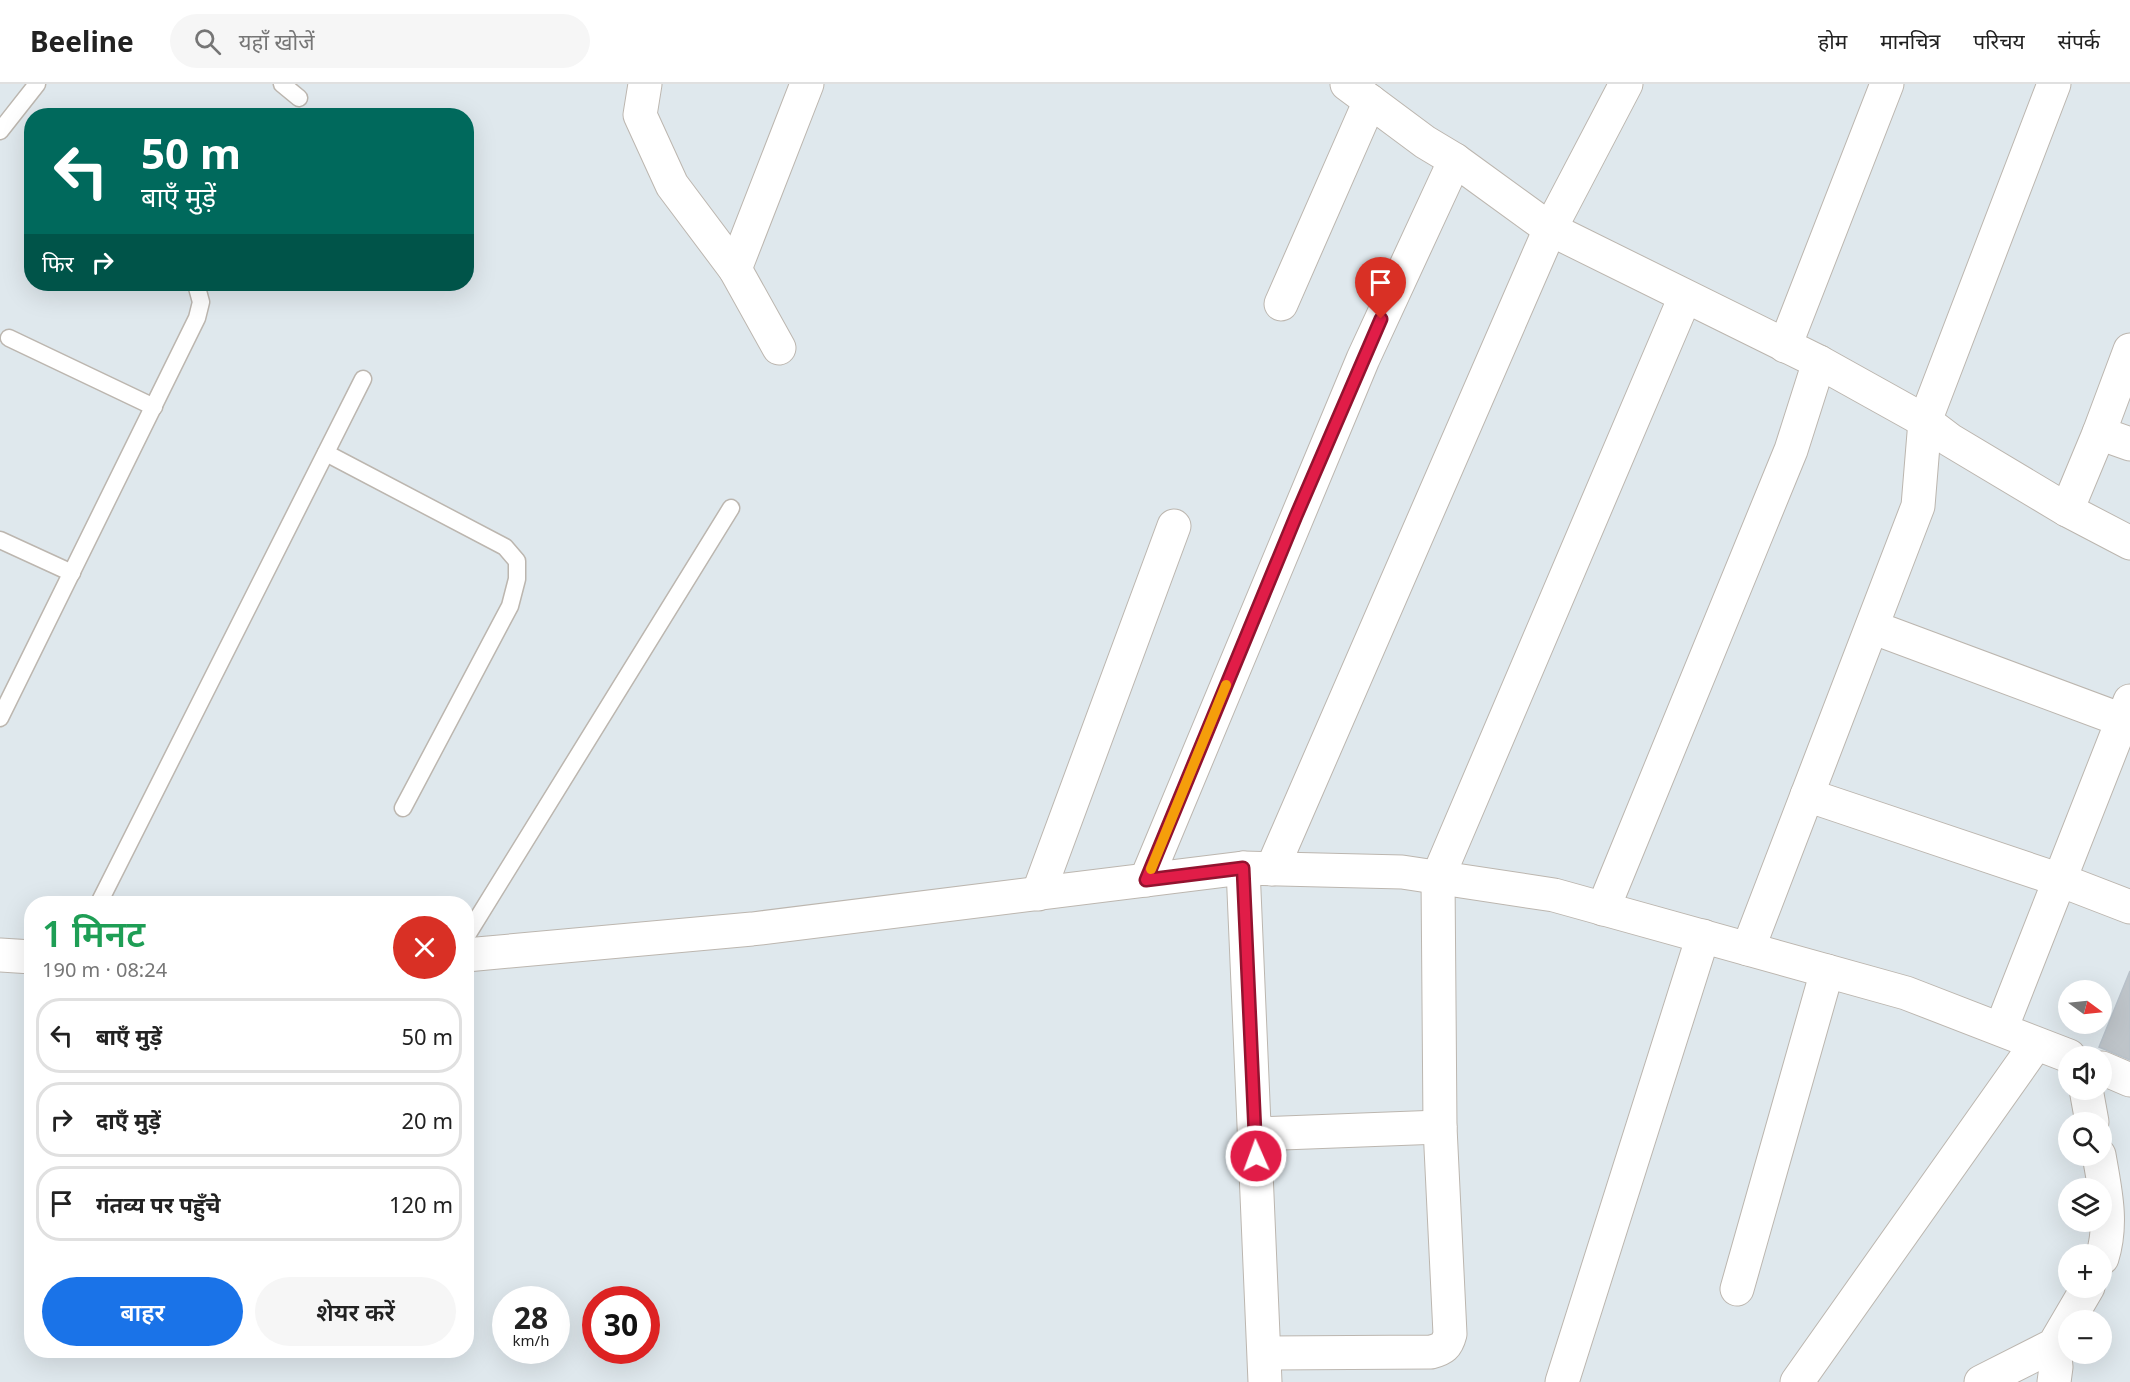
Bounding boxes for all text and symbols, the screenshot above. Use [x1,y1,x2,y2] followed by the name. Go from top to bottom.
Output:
[170,14,590,68] search box
[30,22,134,60] text: Beeline
[191,25,224,58] icon: search
[239,26,315,56] text: यहाँ खोजें
[1818,27,1847,55] text: होम
[1880,27,1940,55] text: मानचित्र
[1973,27,2025,55] text: परिचय
[2058,27,2100,55] text: संपर्क
[141,124,241,181] text: 50 m
[42,132,120,210] icon: left
[141,178,216,215] text: बाएँ मुड़ें
[86,246,119,279] icon: right
[42,248,74,278] text: फिर
[1355,257,1406,319] pin
[1364,266,1397,299] icon: arrive
[42,909,145,958] text: 1 मिनट
[393,916,456,979] button: close
[42,956,167,983] text: 190 m · 08:24
[2058,980,2112,1034] north arrow
[2058,980,2112,1364] map controls
[45,1019,78,1052] icon: left
[96,1021,162,1051] text: बाएँ मुड़ें
[402,1021,453,1051] text: 50 m
[2058,1046,2112,1100] button: sound
[45,1103,78,1136] icon: right
[96,1105,161,1135] text: दाएँ मुड़ें
[402,1105,453,1135] text: 20 m
[2058,1112,2112,1166] button: search
[1224,1124,1288,1188] position arrow
[2058,1178,2112,1232] button: layers
[45,1187,78,1220] icon: arrive
[96,1189,221,1219] text: गंतव्य पर पहुँचे
[389,1189,453,1219] text: 120 m
[2058,1244,2112,1298] button: +
[42,1277,243,1346] button: बाहर
[255,1277,456,1346] button: शेयर करें
[582,1286,660,1364] speed limit sign: 30
[514,1297,548,1338] text: 28
[2058,1310,2112,1364] button: −
[513,1330,549,1350] text: km/h

